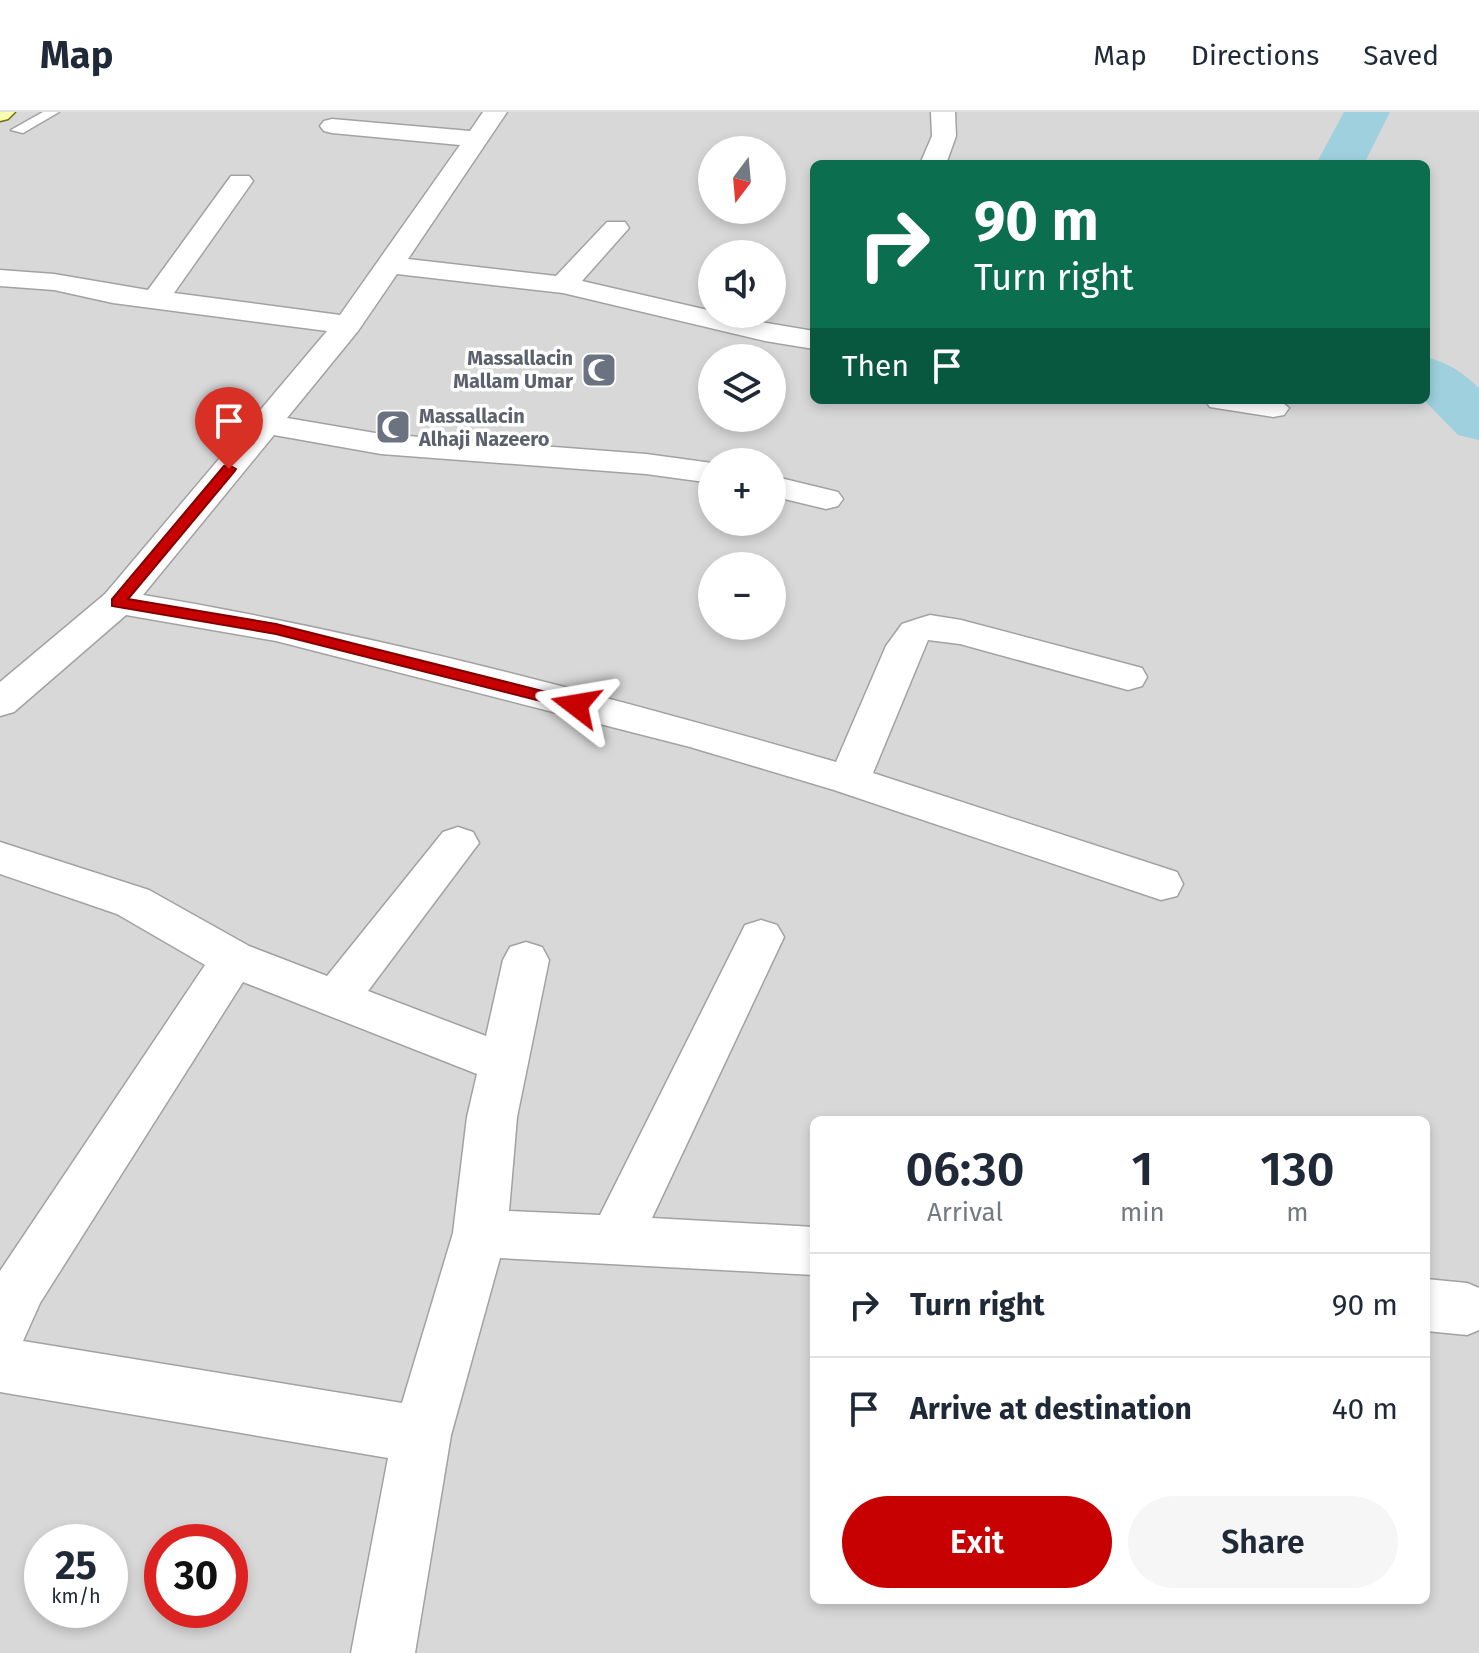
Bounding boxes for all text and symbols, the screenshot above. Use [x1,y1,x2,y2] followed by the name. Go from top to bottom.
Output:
[40,32,113,78] text: Map
[1093,39,1147,72] text: Map
[1191,39,1319,72] text: Directions
[1363,39,1439,72] text: Saved
[698,136,786,224] north arrow
[698,136,786,640] map controls
[974,188,1099,255] text: 90 m
[842,192,946,296] icon: right
[698,240,786,328] button: sound
[974,256,1134,300] text: Turn right
[698,344,786,432] button: layers
[925,344,969,388] icon: arrive
[453,346,574,393] place label: Massallacin Mallam Umar
[842,348,909,384] text: Then
[580,351,618,389] mosque icon: Massallacin Mallam Umar
[195,387,263,469] pin
[207,399,251,443] icon: arrive
[418,404,550,451] place label: Massallacin Alhaji Nazeero
[374,408,412,446] mosque icon: Massallacin Alhaji Nazeero
[698,448,786,536] button: +
[698,552,786,640] button: −
[534,663,618,747] position arrow
[905,1140,1025,1198] text: 06:30
[1131,1140,1153,1198] text: 1
[1260,1140,1335,1198] text: 130
[927,1197,1003,1228] text: Arrival
[1120,1197,1165,1228] text: min
[1286,1197,1309,1228] text: m
[842,1283,886,1327] icon: right
[910,1287,1045,1323] text: Turn right
[1332,1287,1398,1323] text: 90 m
[842,1387,886,1431] icon: arrive
[910,1391,1192,1427] text: Arrive at destination
[1332,1391,1398,1427] text: 40 m
[842,1496,1112,1588] button: Exit
[1128,1496,1398,1588] button: Share
[144,1524,248,1628] speed limit sign: 30
[55,1542,97,1590] text: 25
[51,1584,101,1608] text: km/h

